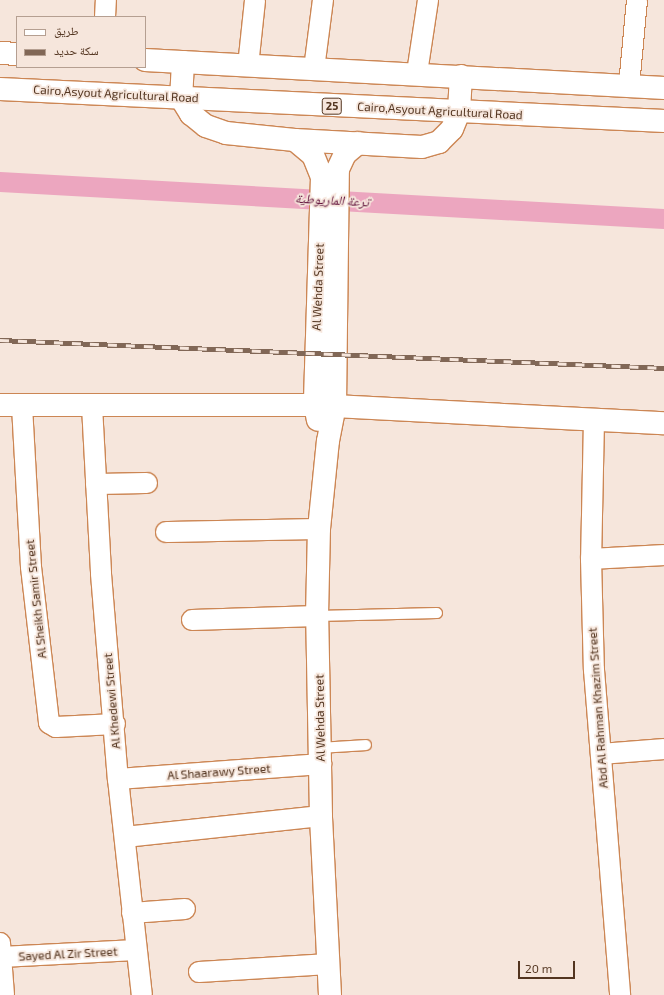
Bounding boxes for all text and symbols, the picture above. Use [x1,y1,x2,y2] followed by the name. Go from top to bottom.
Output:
[16,16,146,68] legend
[54,23,79,37] text: طريق
[54,43,99,57] text: سكة حديد
[33,82,199,106] street label: Cairo,Asyout Agricultural Road
[321,97,343,115] road number: 25
[357,99,523,123] street label: Cairo,Asyout Agricultural Road
[295,190,369,210] water label: ترعة الماريوطية
[309,243,327,331] street label: Al Wehda Street
[23,538,49,660] street label: Al Sheikh Samir Street
[585,627,611,789] street label: Abd Al Rahman Khazim Street
[101,652,123,750] street label: Al Khedewi Street
[312,674,328,762] street label: Al Wehda Street
[167,761,271,783] street label: Al Shaarawy Street
[18,944,118,964] street label: Sayed Al Zir Street
[520,953,577,979] scale bar
[525,961,552,975] text: 20 m

